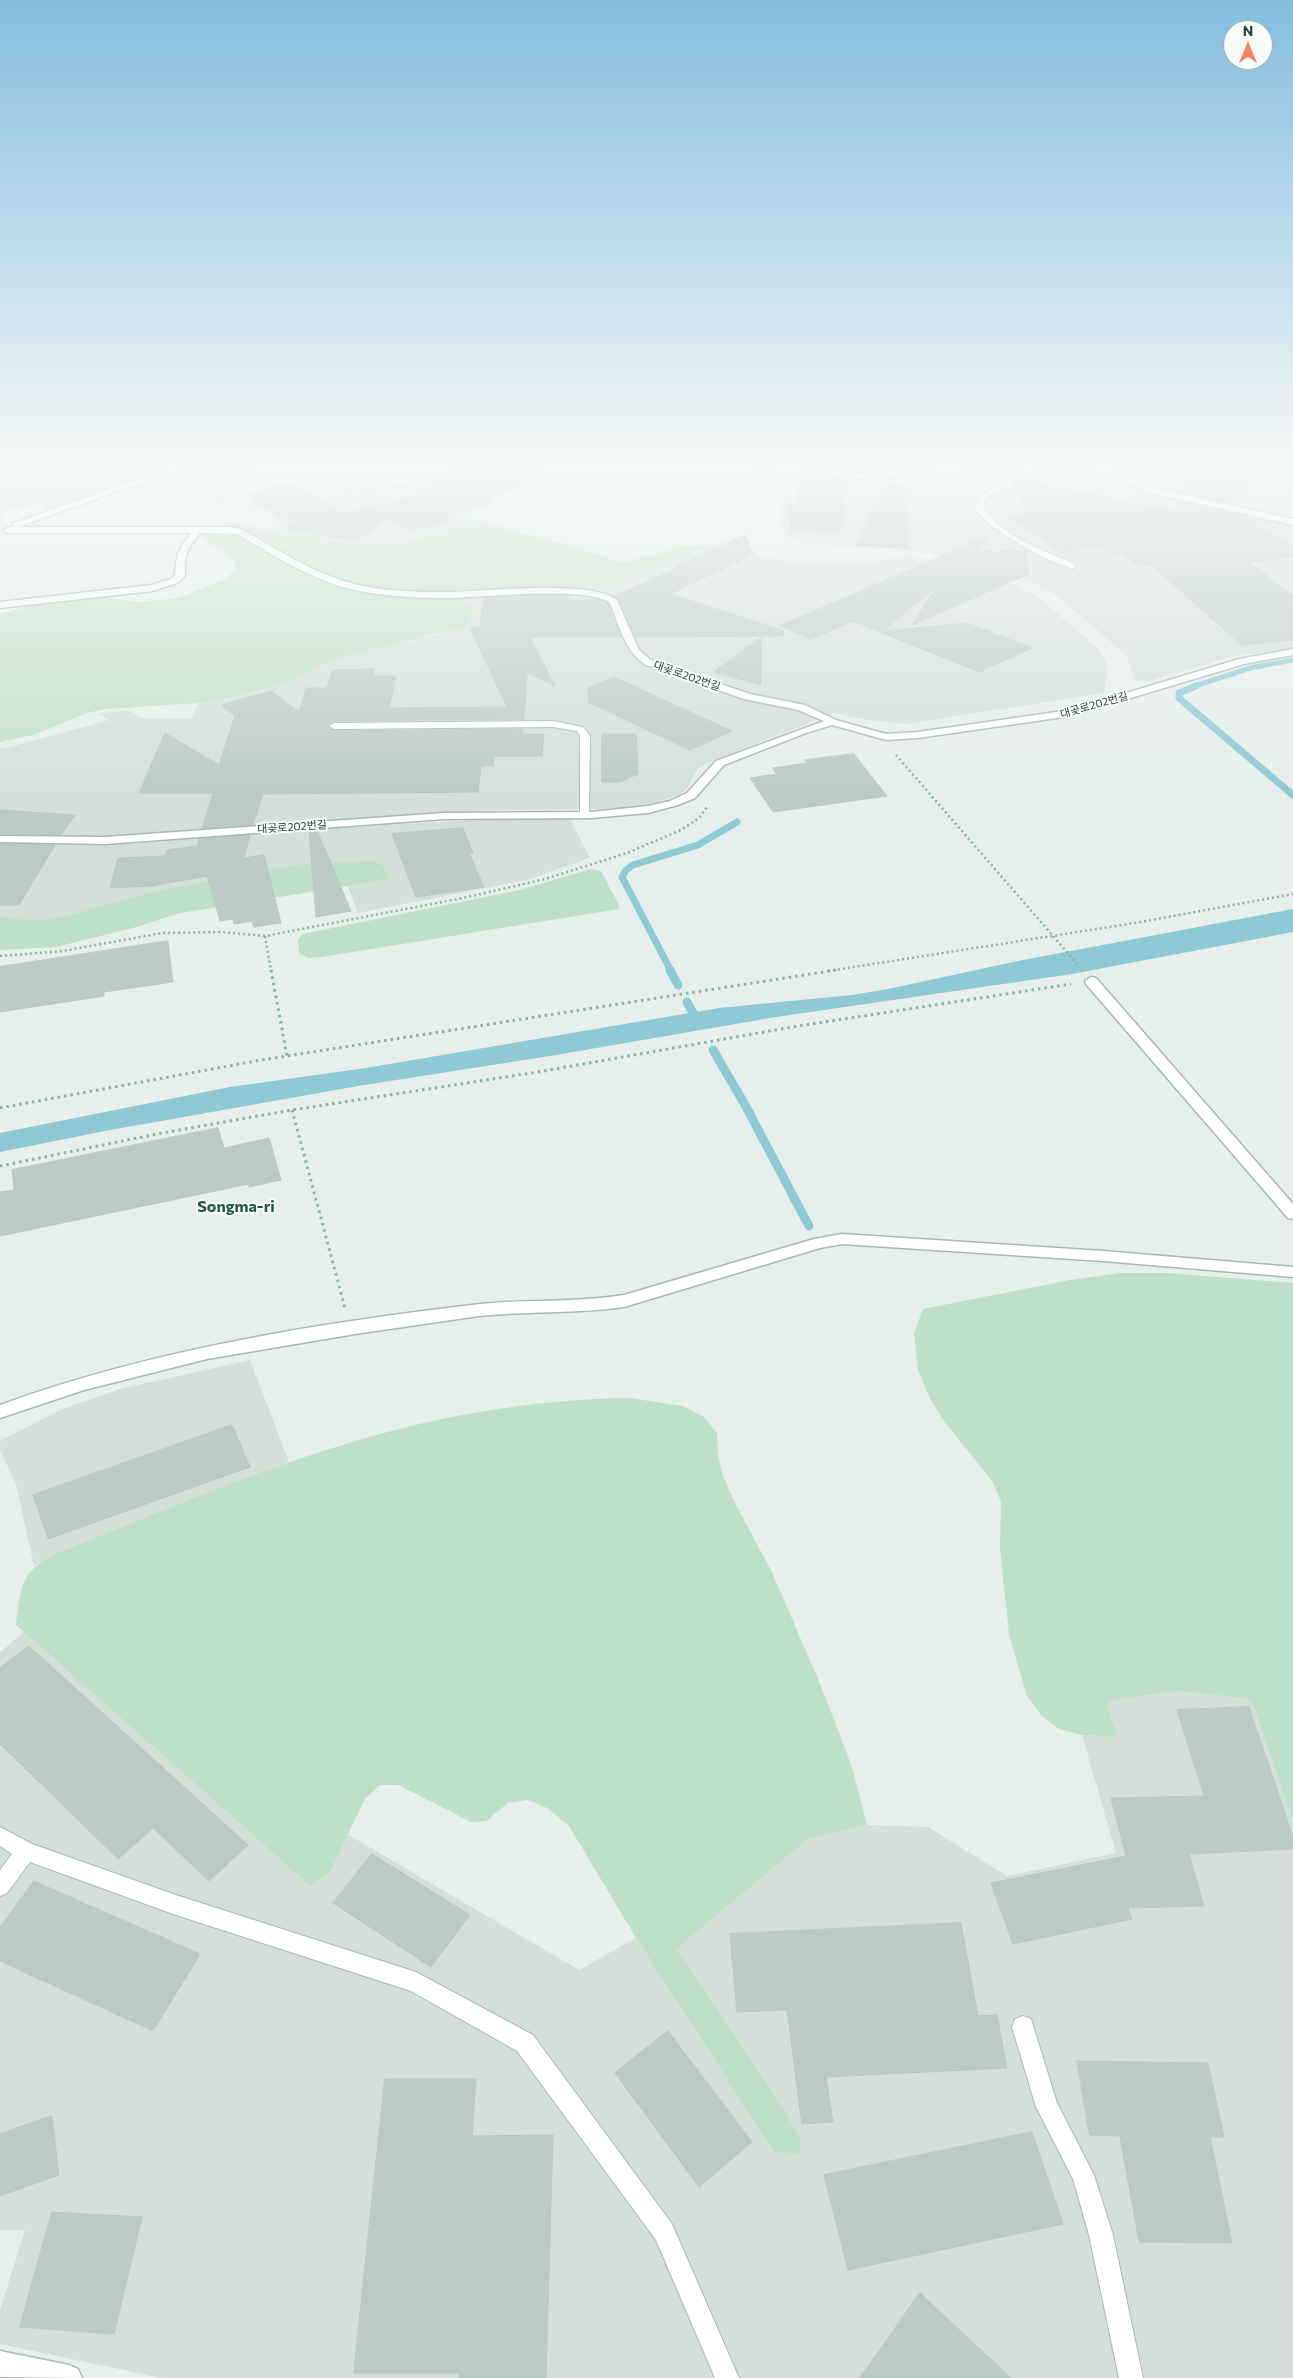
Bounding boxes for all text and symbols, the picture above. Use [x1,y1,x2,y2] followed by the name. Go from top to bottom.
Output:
[1223,20,1273,70] north arrow
[1243,22,1253,39] text: N
[652,658,722,694] street label: 대곶로202번길
[1059,689,1129,721] street label: 대곶로202번길
[257,818,327,836] street label: 대곶로202번길
[197,1197,275,1217] district label: Songma-ri

